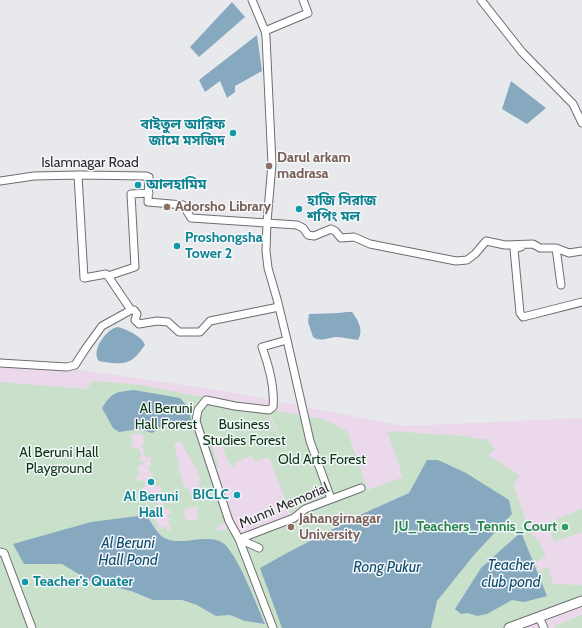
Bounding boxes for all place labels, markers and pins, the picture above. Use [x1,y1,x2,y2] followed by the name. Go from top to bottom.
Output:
[140,117,225,150] place label: বাইতুল আরিফ জামে মসজিদ
[228,128,238,138] marker: বাইতুল আরিফ জামে মসজিদ
[277,150,351,182] place label: Darul arkam madrasa
[264,161,274,171] marker: Darul arkam madrasa
[146,177,206,193] place label: আলহামিম
[133,180,143,190] marker: আলহামিম
[307,193,376,226] place label: হাজি সিরাজ শপিং মল
[175,199,271,215] place label: Adorsho Library
[162,202,172,212] marker: Adorsho Library
[294,204,304,214] marker: হাজি সিরাজ শপিং মল
[185,230,263,262] place label: Proshongsha Tower 2
[172,241,182,251] marker: Proshongsha Tower 2
[146,477,156,487] marker: Al Beruni Hall
[192,487,229,503] place label: BICLC
[124,489,178,522] place label: Al Beruni Hall
[232,490,242,500] marker: BICLC
[299,511,381,544] place label: Jahangirnagar University
[395,519,557,535] place label: JU_Teachers_Tennis_Court
[286,522,296,532] marker: Jahangirnagar University
[560,522,570,532] marker: JU_Teachers_Tennis_Court
[33,574,133,590] place label: Teacher's Quater
[20,577,30,587] marker: Teacher's Quater

